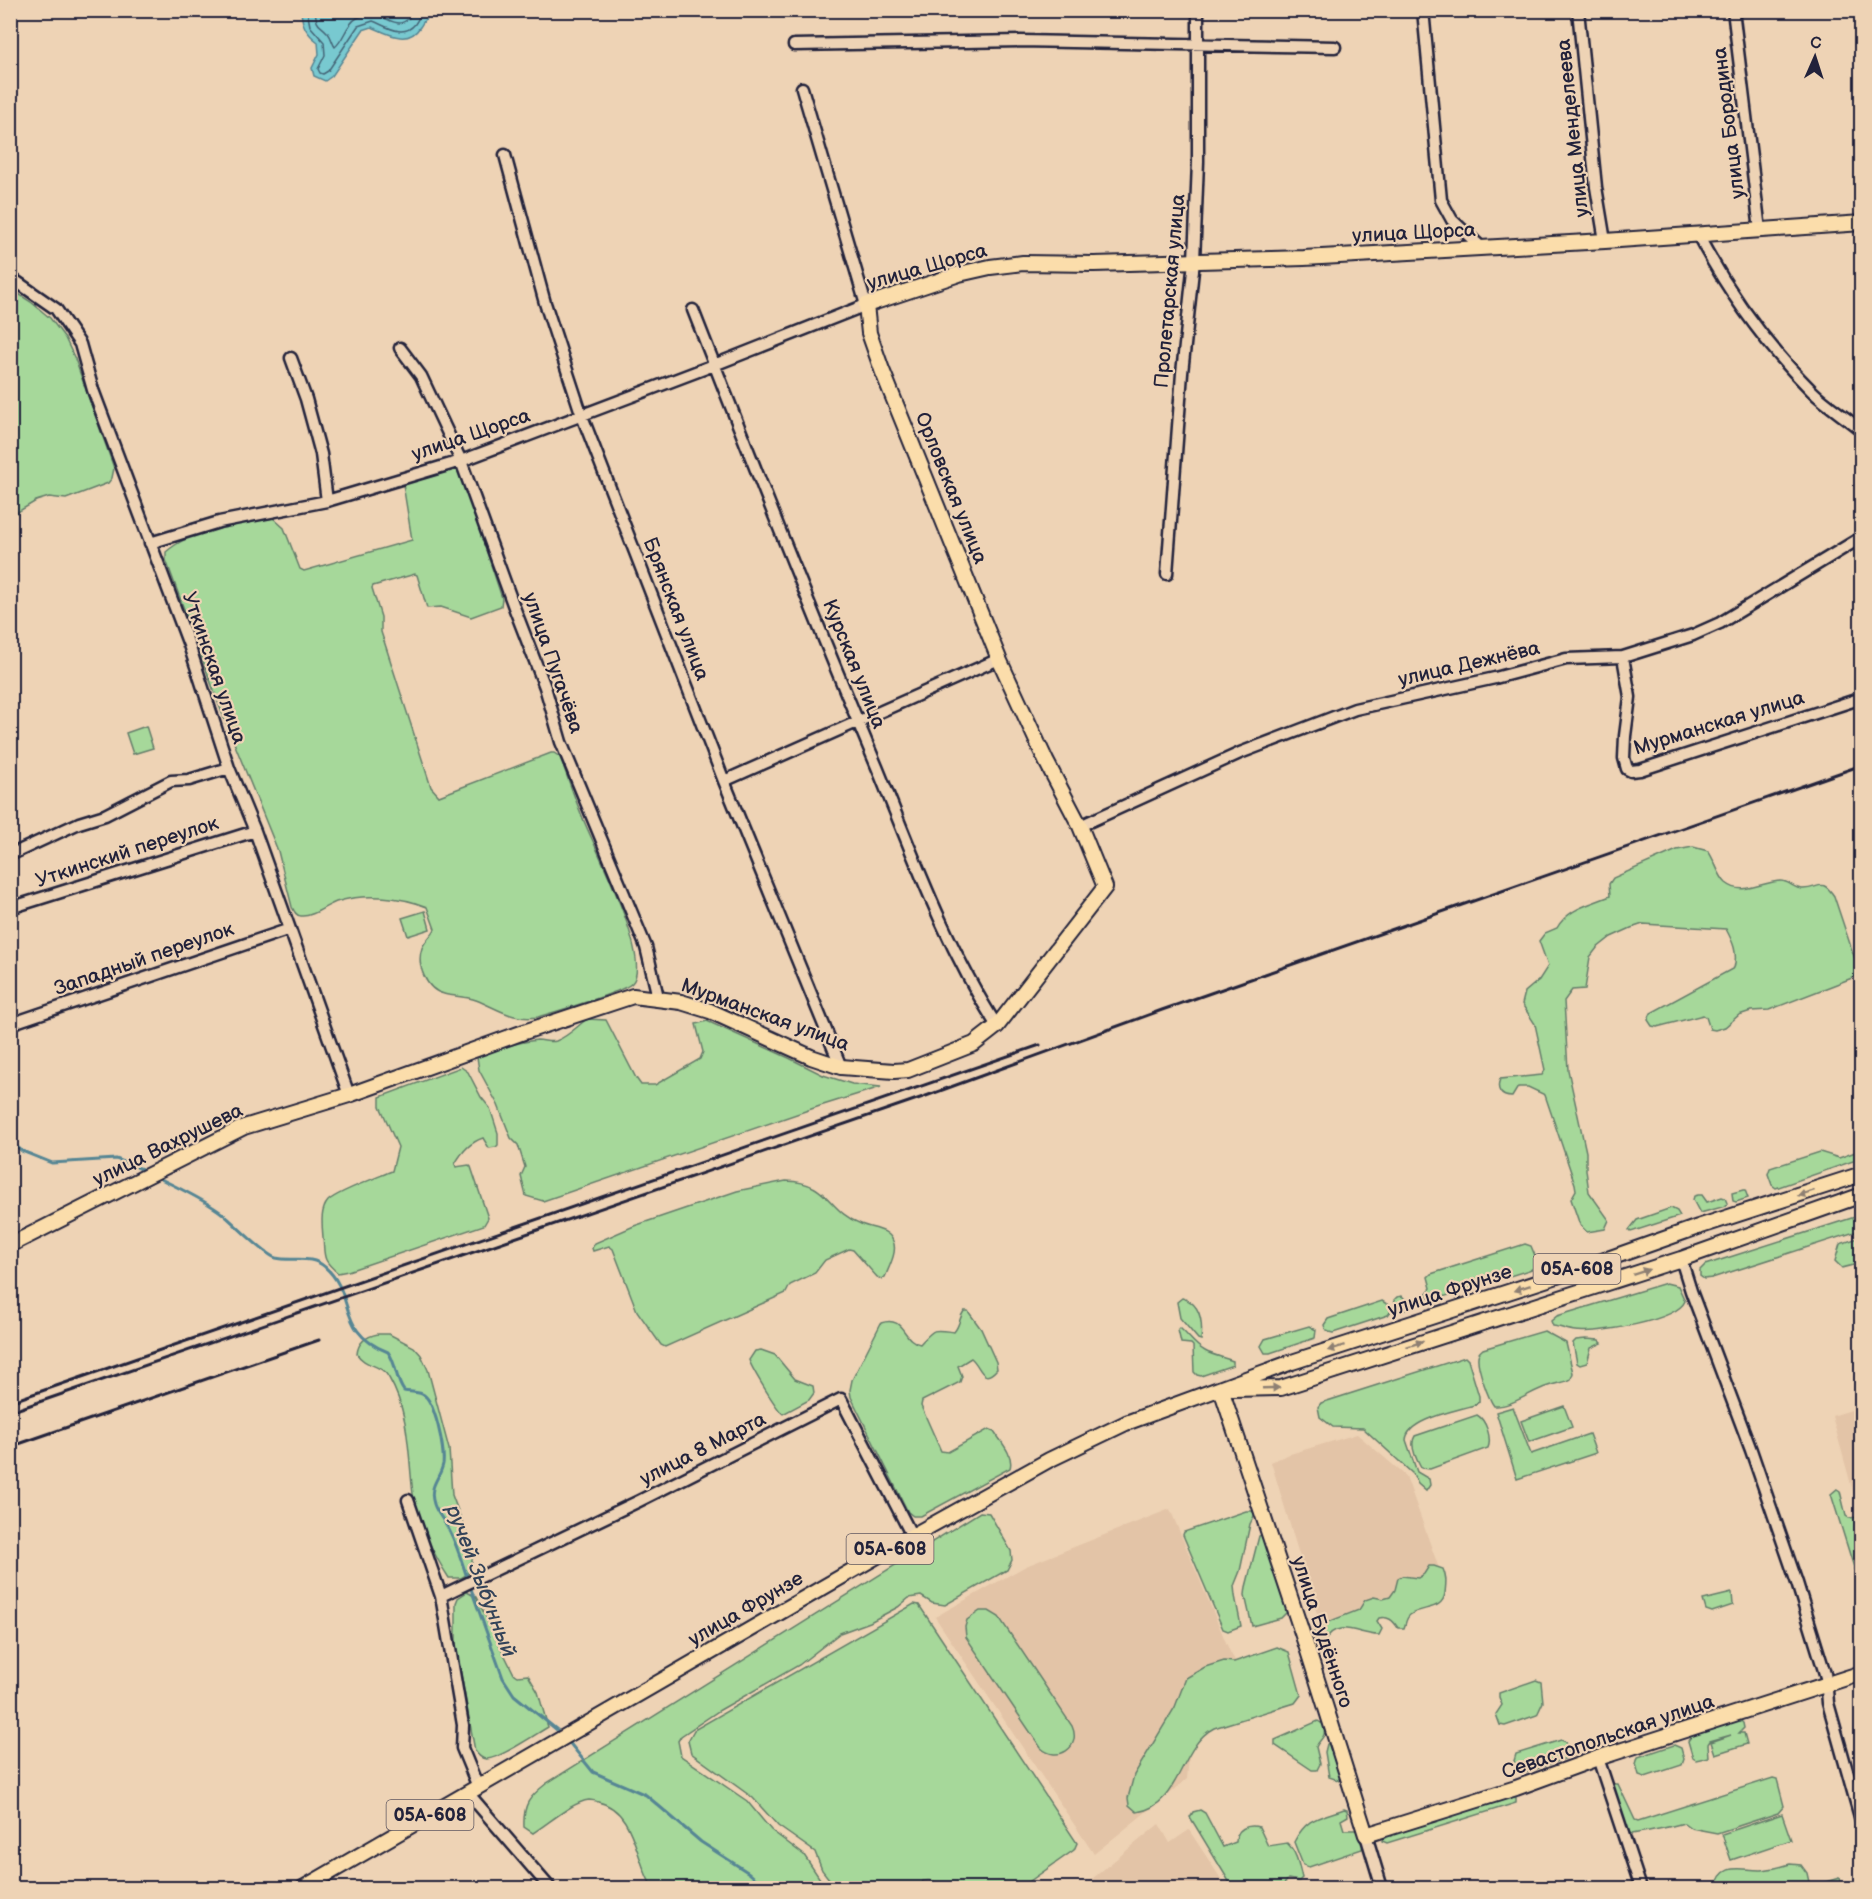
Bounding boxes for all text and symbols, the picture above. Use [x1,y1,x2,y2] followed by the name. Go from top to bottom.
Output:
[1785,27,1845,87] north arrow
[1810,34,1822,53] text: С
[1552,37,1594,218] street label: улица Менделеева
[1708,46,1750,200] street label: улица Бородина
[1150,193,1190,389] street label: Пролетарская улица
[1352,218,1477,248] street label: улица Щорса
[864,238,990,296] street label: улица Щорса
[409,403,534,466] street label: улица Щорса
[910,409,992,568] street label: Орловская улица
[638,534,714,684] street label: Брянская улица
[177,589,251,747] street label: Уткинская улица
[518,589,588,737] street label: улица Пугачёва
[817,596,891,732] street label: Курская улица
[1396,636,1542,692] street label: улица Дежнёва
[1631,686,1807,760] street label: Мурманская улица
[33,811,222,893] street label: Уткинский переулок
[51,917,237,1001] street label: Западный переулок
[678,973,853,1057] street label: Мурманская улица
[89,1098,247,1192] street label: улица Вахрушева
[1797,1189,1815,1198] one-way arrow
[1534,1254,1620,1284] road number: 05А-608
[1385,1260,1515,1322] street label: улица Фрунзе
[1632,1266,1650,1276] one-way arrow
[1513,1283,1531,1293] one-way arrow
[1406,1339,1424,1348] one-way arrow
[1327,1344,1345,1353] one-way arrow
[1262,1383,1281,1392] one-way arrow
[636,1407,770,1491] street label: улица 8 Марта
[440,1500,522,1661] water label: ручей Зыбунный
[846,1534,934,1564] road number: 05А-608
[1286,1553,1358,1711] street label: улица Будённого
[684,1566,808,1652] street label: улица Фрунзе
[1499,1689,1717,1785] street label: Севастопольская улица
[386,1800,474,1830] road number: 05А-608

